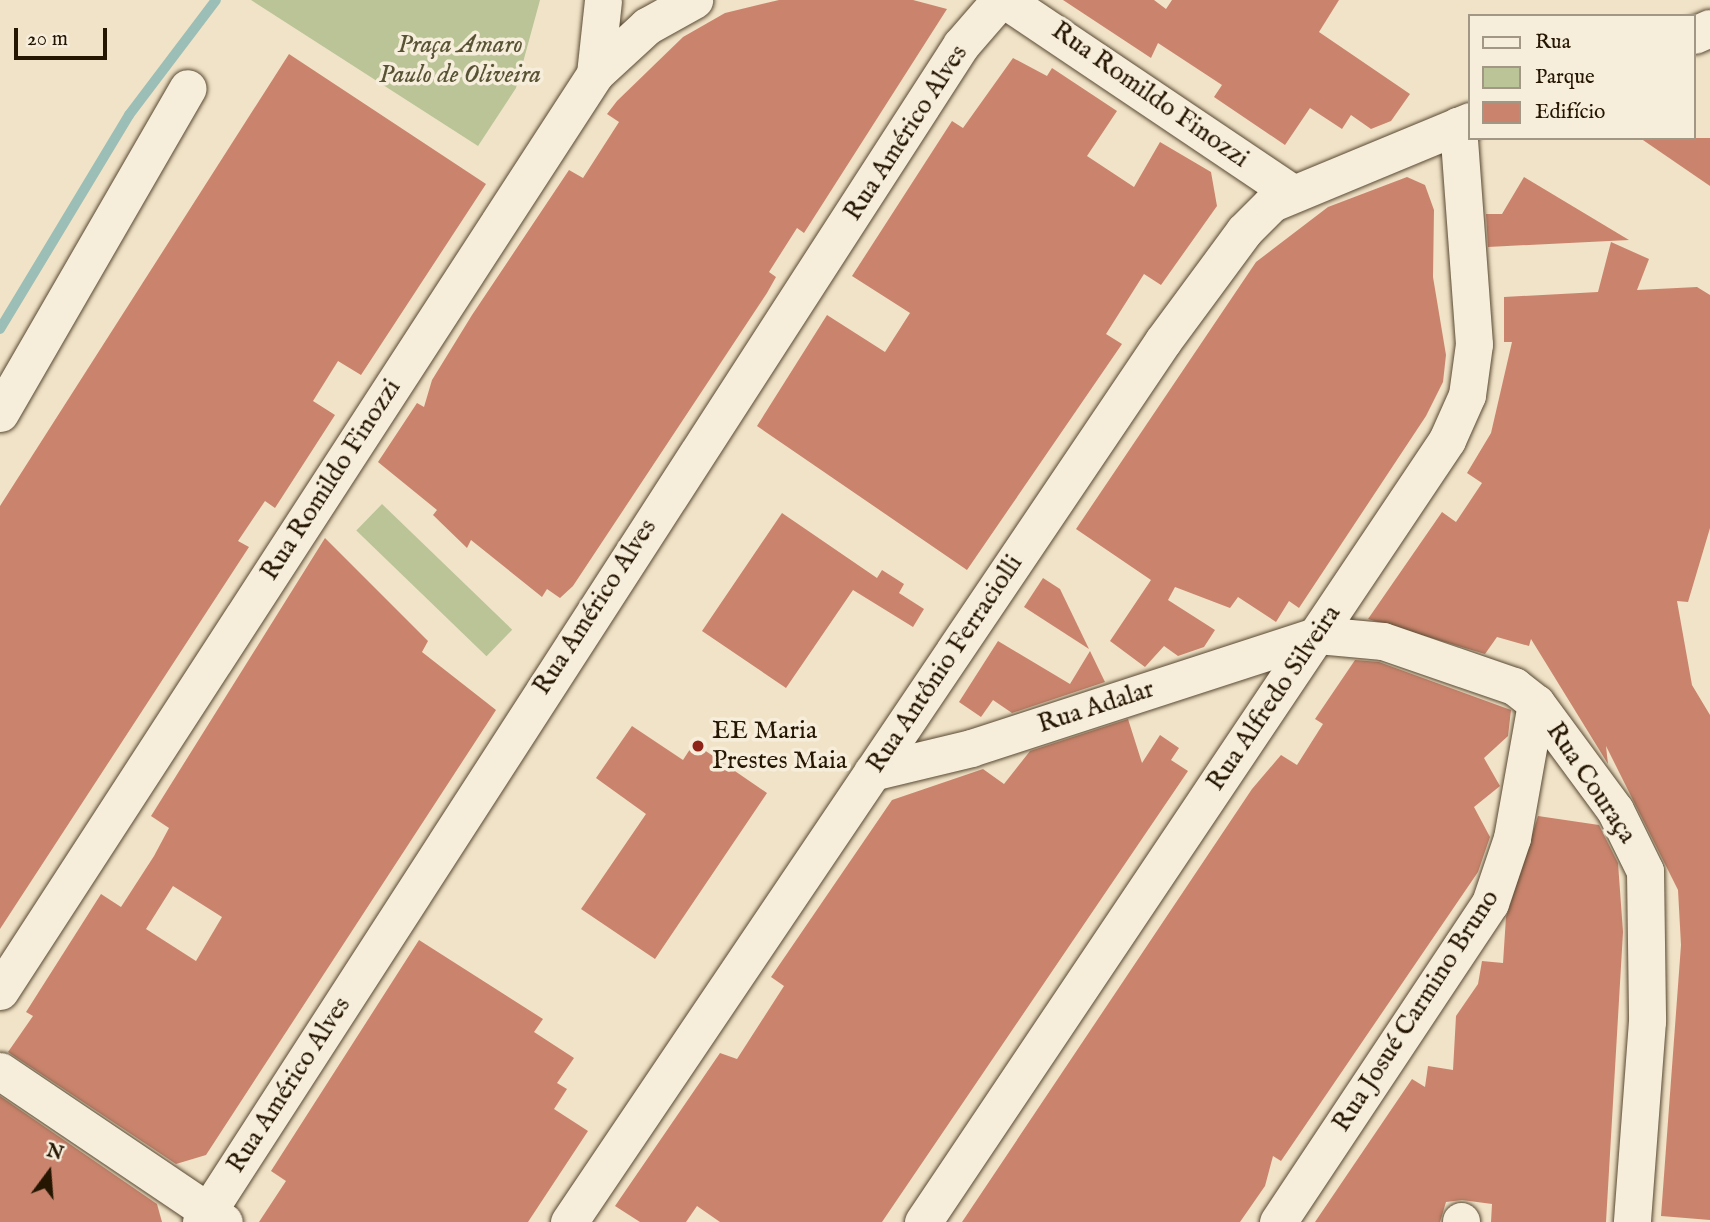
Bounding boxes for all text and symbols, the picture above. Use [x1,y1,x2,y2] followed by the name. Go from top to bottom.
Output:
[18,14,110,58] scale bar
[1468,14,1696,140] legend
[1045,15,1255,175] street label: Rua Romildo Finozzi
[27,26,68,53] text: 20 m
[379,29,541,90] park label: Praça Amaro Paulo de Oliveira
[1535,29,1571,56] text: Rua
[837,39,975,227] street label: Rua Américo Alves
[1535,64,1595,91] text: Parque
[1535,99,1605,126] text: Edifício
[254,374,408,586] street label: Rua Romildo Finozzi
[526,513,664,701] street label: Rua Américo Alves
[860,549,1030,779] street label: Rua Antônio Ferraciolli
[1200,599,1348,797] street label: Rua Alfredo Silveira
[1034,674,1158,740] street label: Rua Adalar
[712,715,847,776] place label: EE Maria Prestes Maia
[1539,717,1643,849] street label: Rua Couraça
[690,738,706,754] marker: EE Maria Prestes Maia
[1326,884,1506,1138] street label: Rua Josué Carmino Bruno
[220,991,358,1179] street label: Rua Américo Alves
[14,1138,84,1208] north arrow
[44,1139,66,1167] text: N

